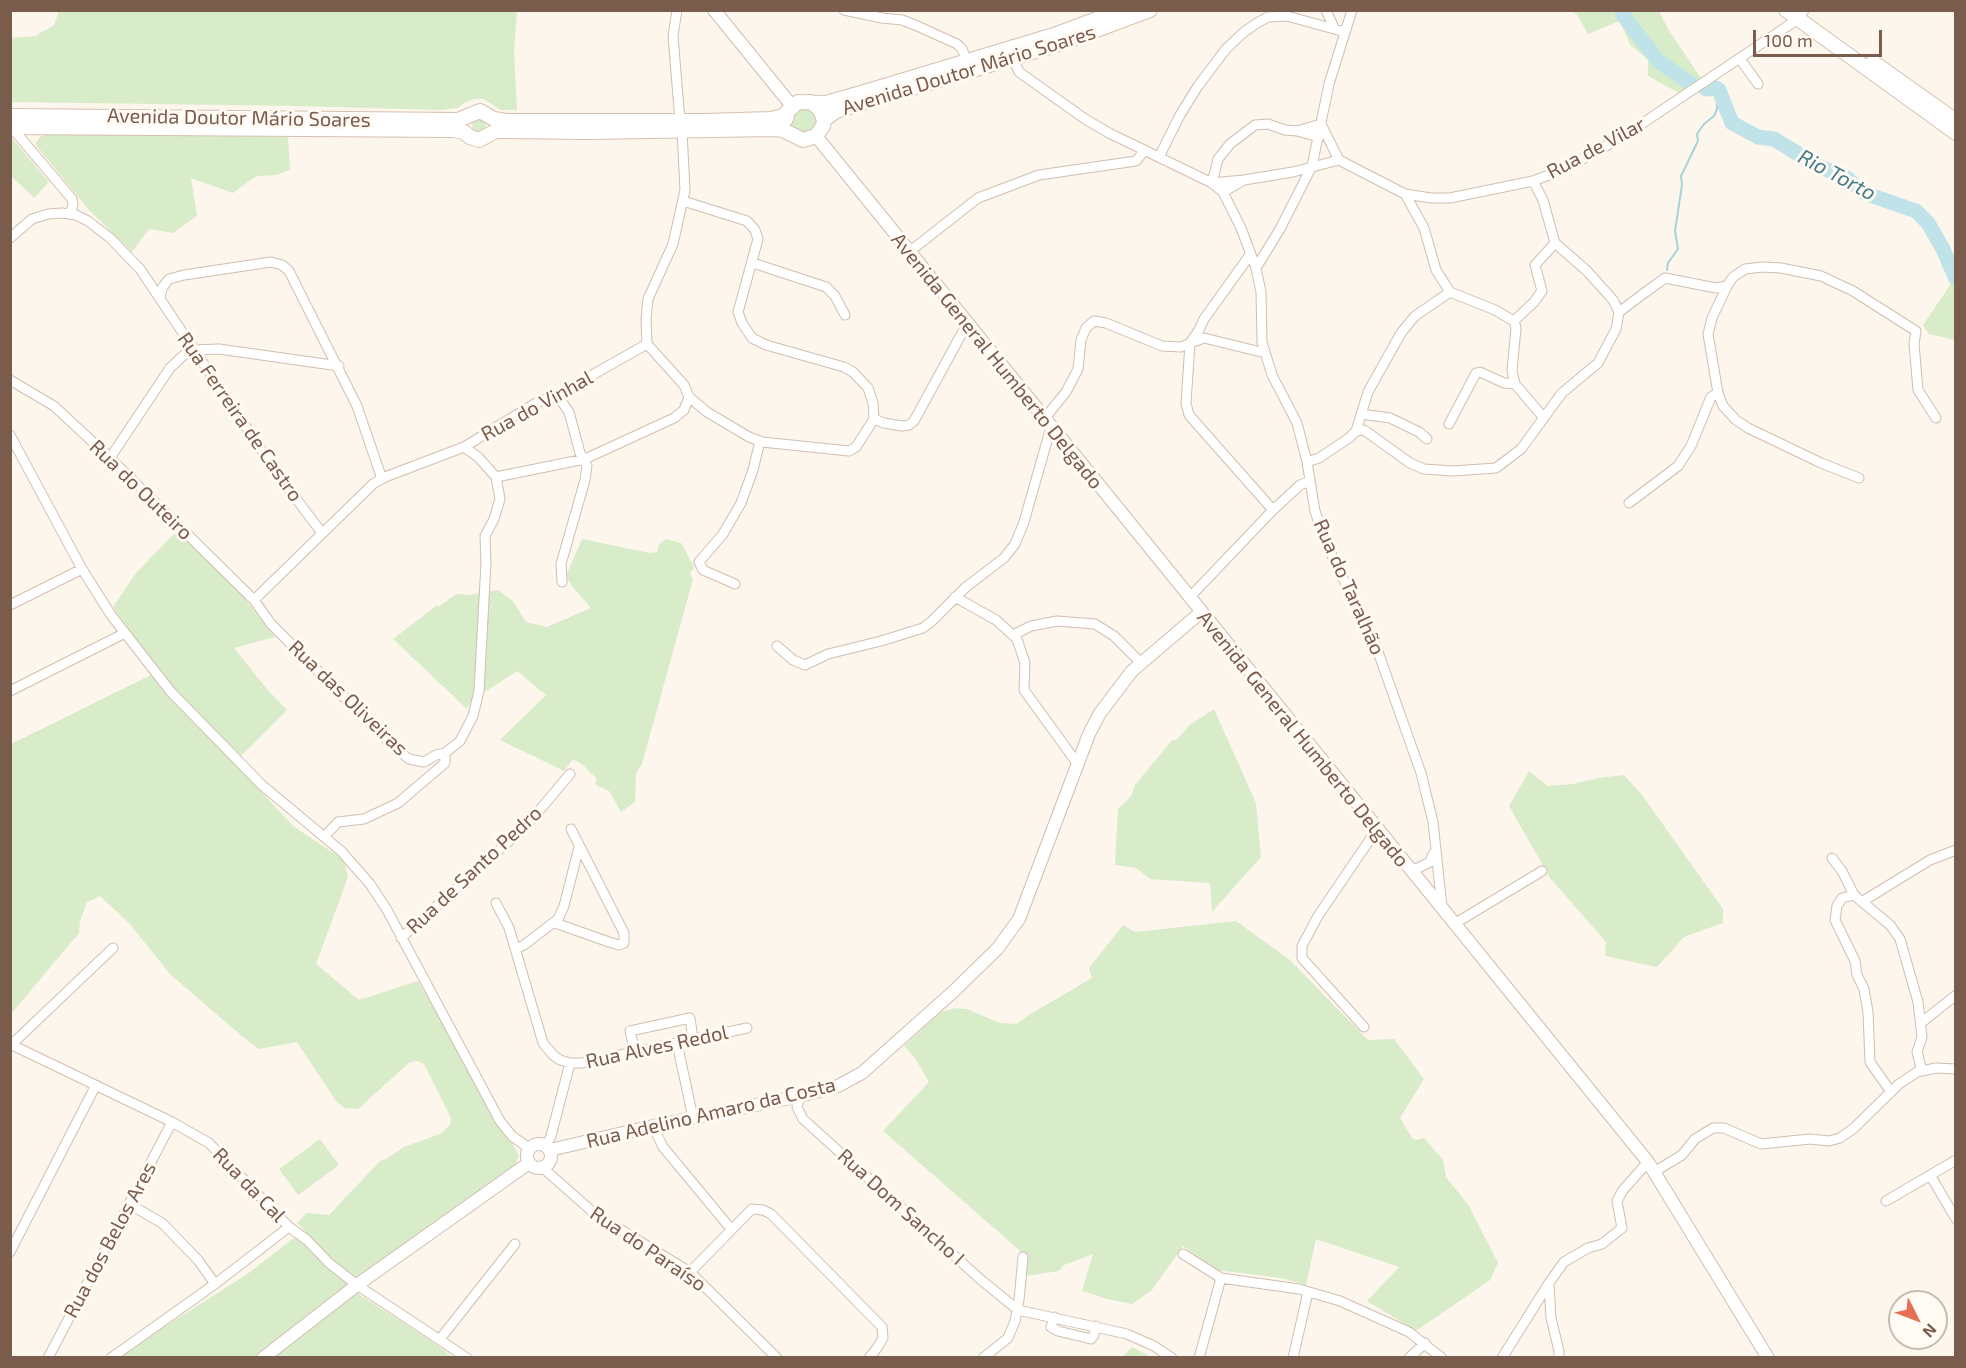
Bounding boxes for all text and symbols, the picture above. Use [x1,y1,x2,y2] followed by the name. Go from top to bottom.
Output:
[1756,18,1885,56] scale bar
[839,20,1099,120] street label: Avenida Doutor Mário Soares
[1764,29,1813,51] text: 100 m
[107,104,371,132] street label: Avenida Doutor Mário Soares
[1543,112,1649,184] street label: Rua de Vilar
[1794,144,1880,206] water label: Rio Torto
[886,228,1108,494] street label: Avenida General Humberto Delgado
[172,328,308,506] street label: Rua Ferreira de Castro
[477,365,597,447] street label: Rua do Vinhal
[85,435,197,545] street label: Rua do Outeiro
[1308,515,1390,659] street label: Rua do Taralhão
[1192,606,1414,872] street label: Avenida General Humberto Delgado
[284,635,412,761] street label: Rua das Oliveiras
[401,801,547,939] street label: Rua de Santo Pedro
[584,1020,730,1074] street label: Rua Alves Redol
[584,1073,838,1153] street label: Rua Adelino Amaro da Costa
[208,1143,290,1227] street label: Rua da Cal
[833,1144,969,1270] street label: Rua Dom Sancho I
[59,1158,161,1322] street label: Rua dos Belos Ares
[585,1201,711,1297] street label: Rua do Paraíso
[1888,1290,1948,1350] north arrow
[1919,1320,1941,1342] text: N

